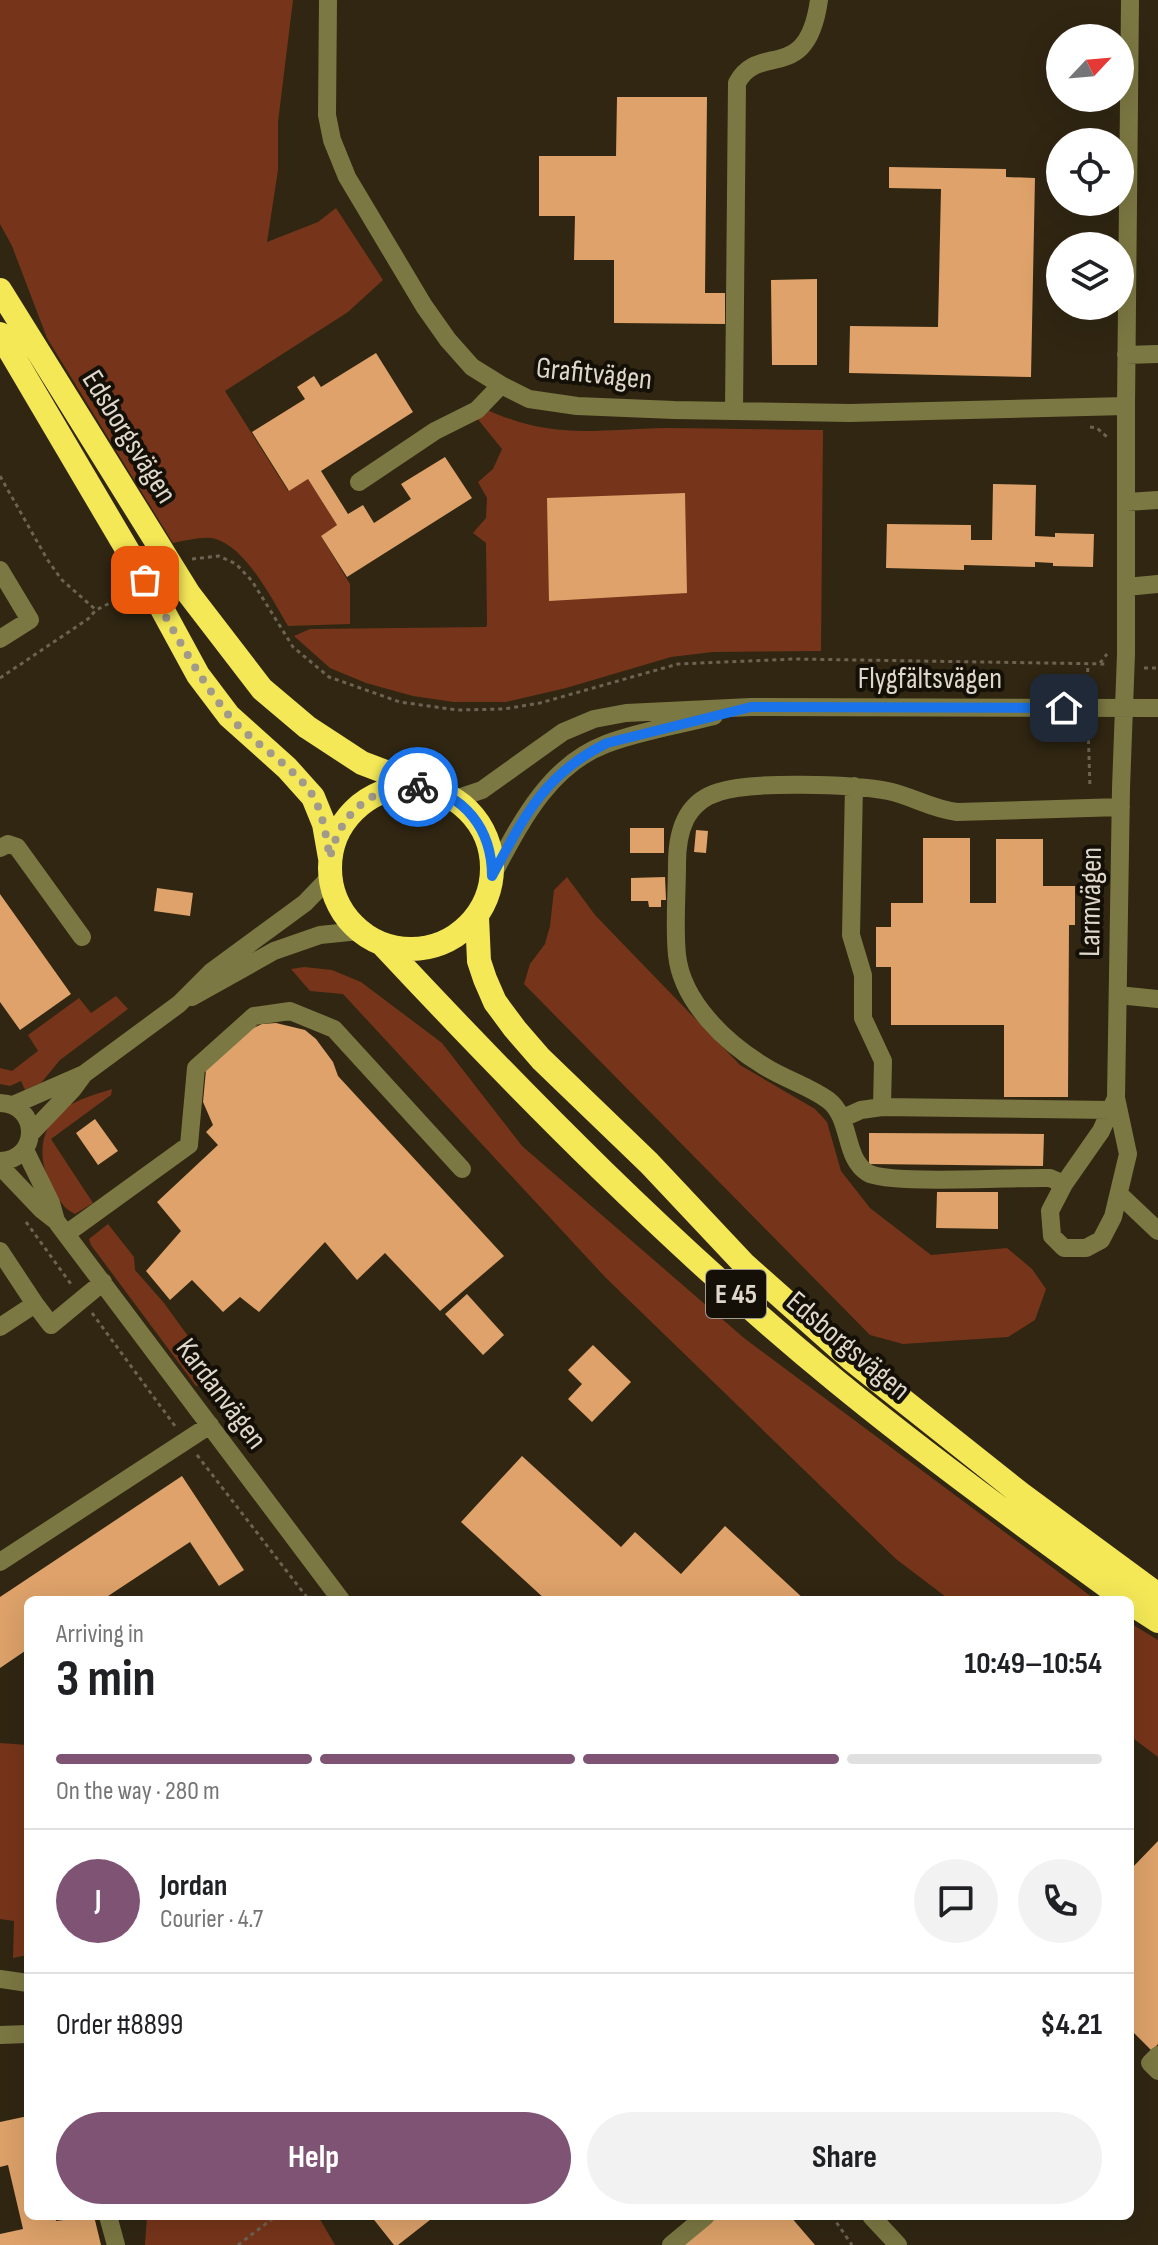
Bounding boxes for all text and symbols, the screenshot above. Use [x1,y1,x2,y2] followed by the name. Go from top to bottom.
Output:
[1046,24,1134,112] north arrow
[1046,24,1134,320] map controls
[1046,128,1134,216] button: locate
[1046,232,1134,320] button: layers
[534,350,654,398] street label: Grafitvägen
[74,364,184,510] street label: Edsborgsvägen
[111,546,179,614] pin
[123,558,167,602] icon: bag
[858,661,1002,697] street label: Flygfältsvägen
[1030,674,1098,742] pin
[1042,686,1086,730] icon: home
[378,747,458,827] courier
[396,765,440,809] icon: bike
[1072,847,1110,957] street label: Larmvägen
[706,1270,766,1318] road number: E 45
[779,1284,917,1408] street label: Edsborgsvägen
[168,1332,274,1456] street label: Kardanvägen
[56,1619,144,1650] text: Arriving in
[965,1646,1102,1682] text: 10:49–10:54
[56,1648,156,1711] text: 3 min
[56,1776,220,1807] text: On the way · 280 m
[914,1859,998,1943] button: chat
[1018,1859,1102,1943] button: phone
[160,1868,227,1904] text: Jordan
[95,1883,101,1919] text: J
[160,1904,263,1935] text: Courier · 4.7
[56,2007,183,2043] text: Order #8899
[1040,2007,1102,2043] text: $4.21
[56,2112,571,2204] button: Help
[587,2112,1102,2204] button: Share

